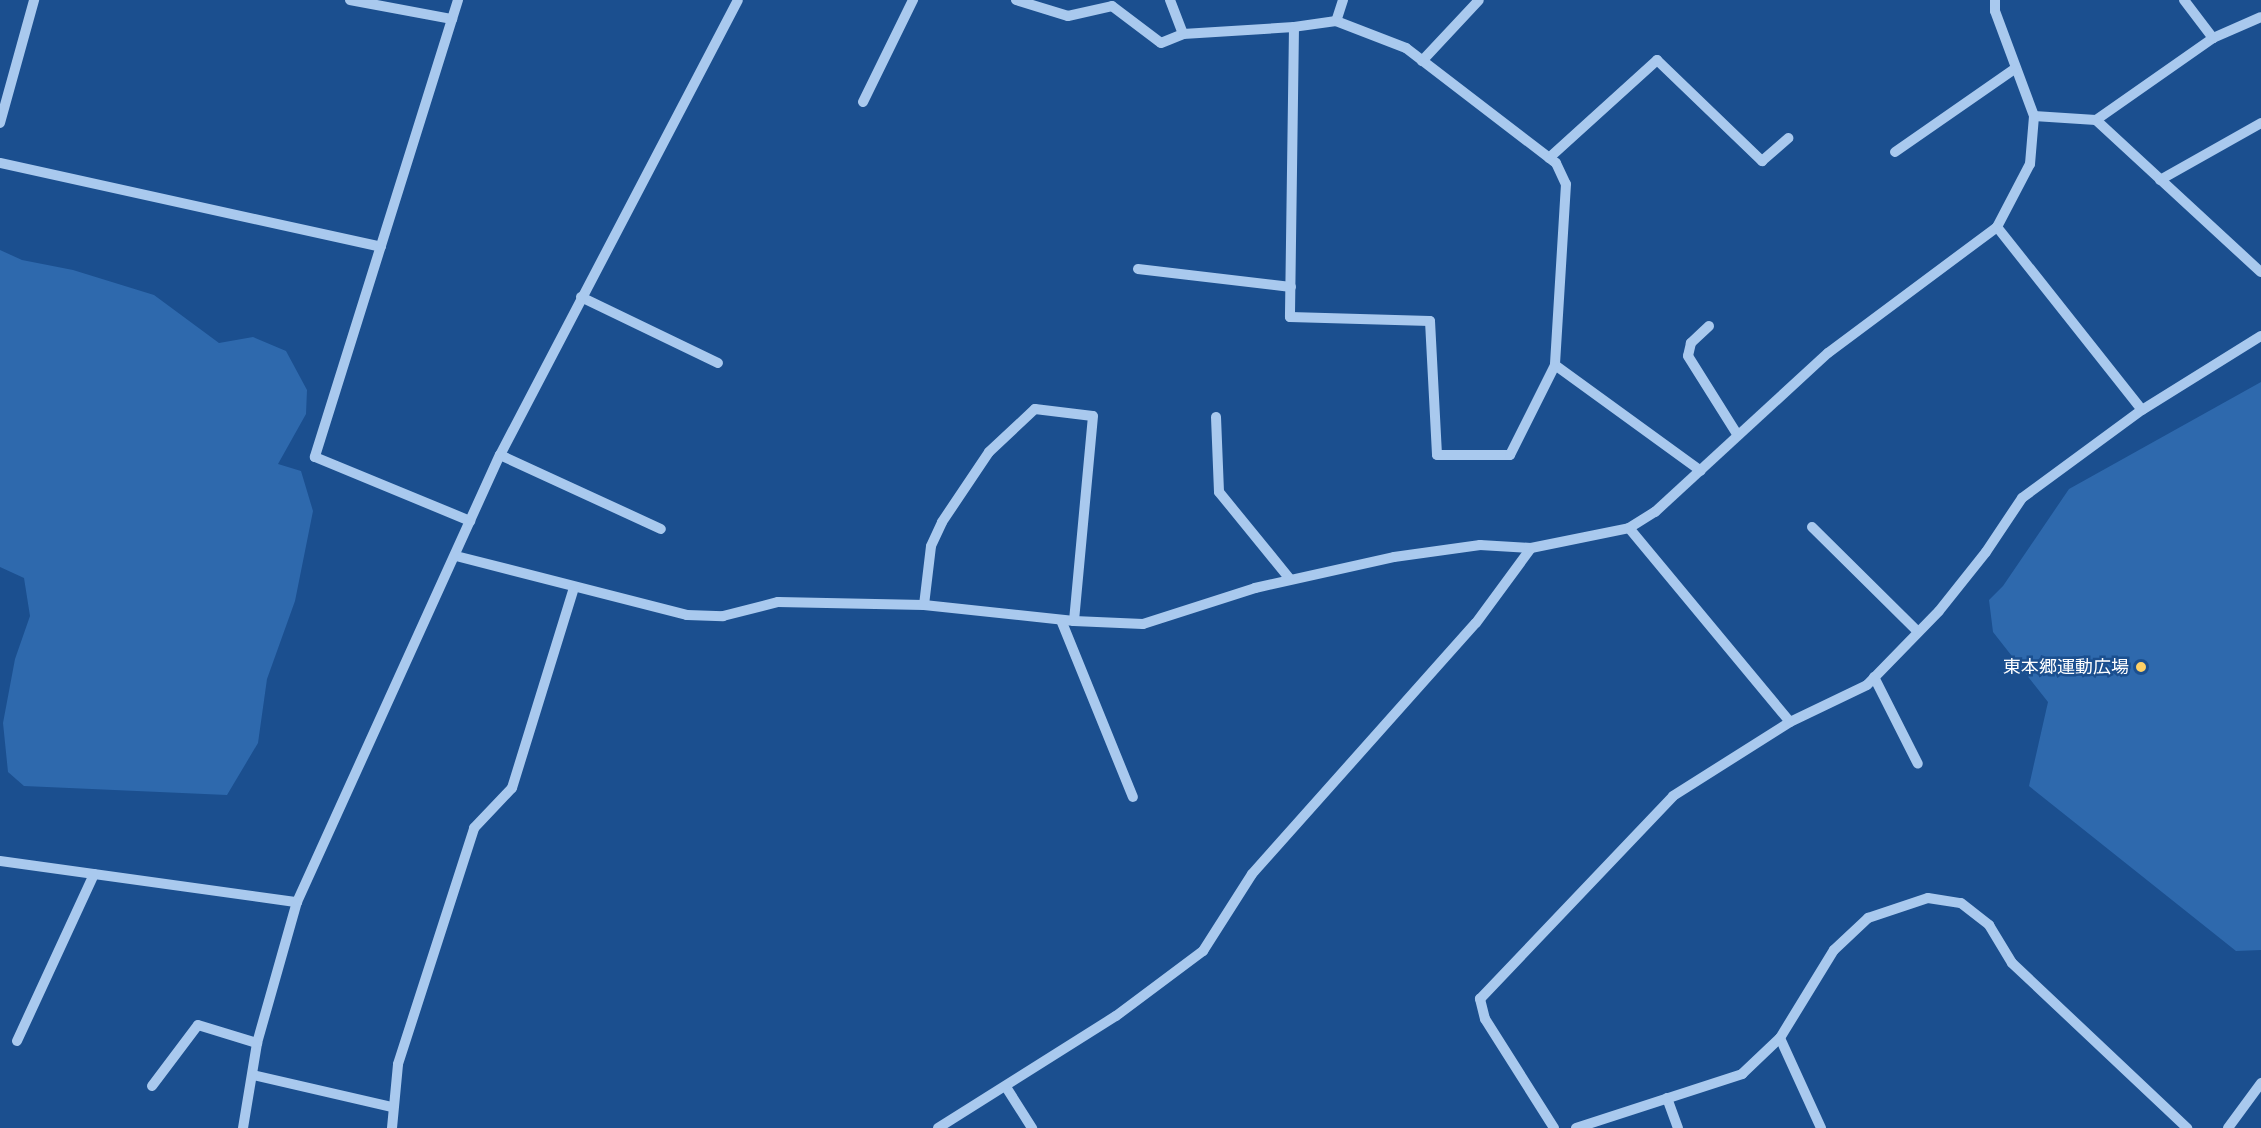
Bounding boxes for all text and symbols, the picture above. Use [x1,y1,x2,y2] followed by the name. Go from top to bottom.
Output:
[2003,656,2129,678] place label: 東本郷運動広場
[2134,660,2148,674] marker: 東本郷運動広場

